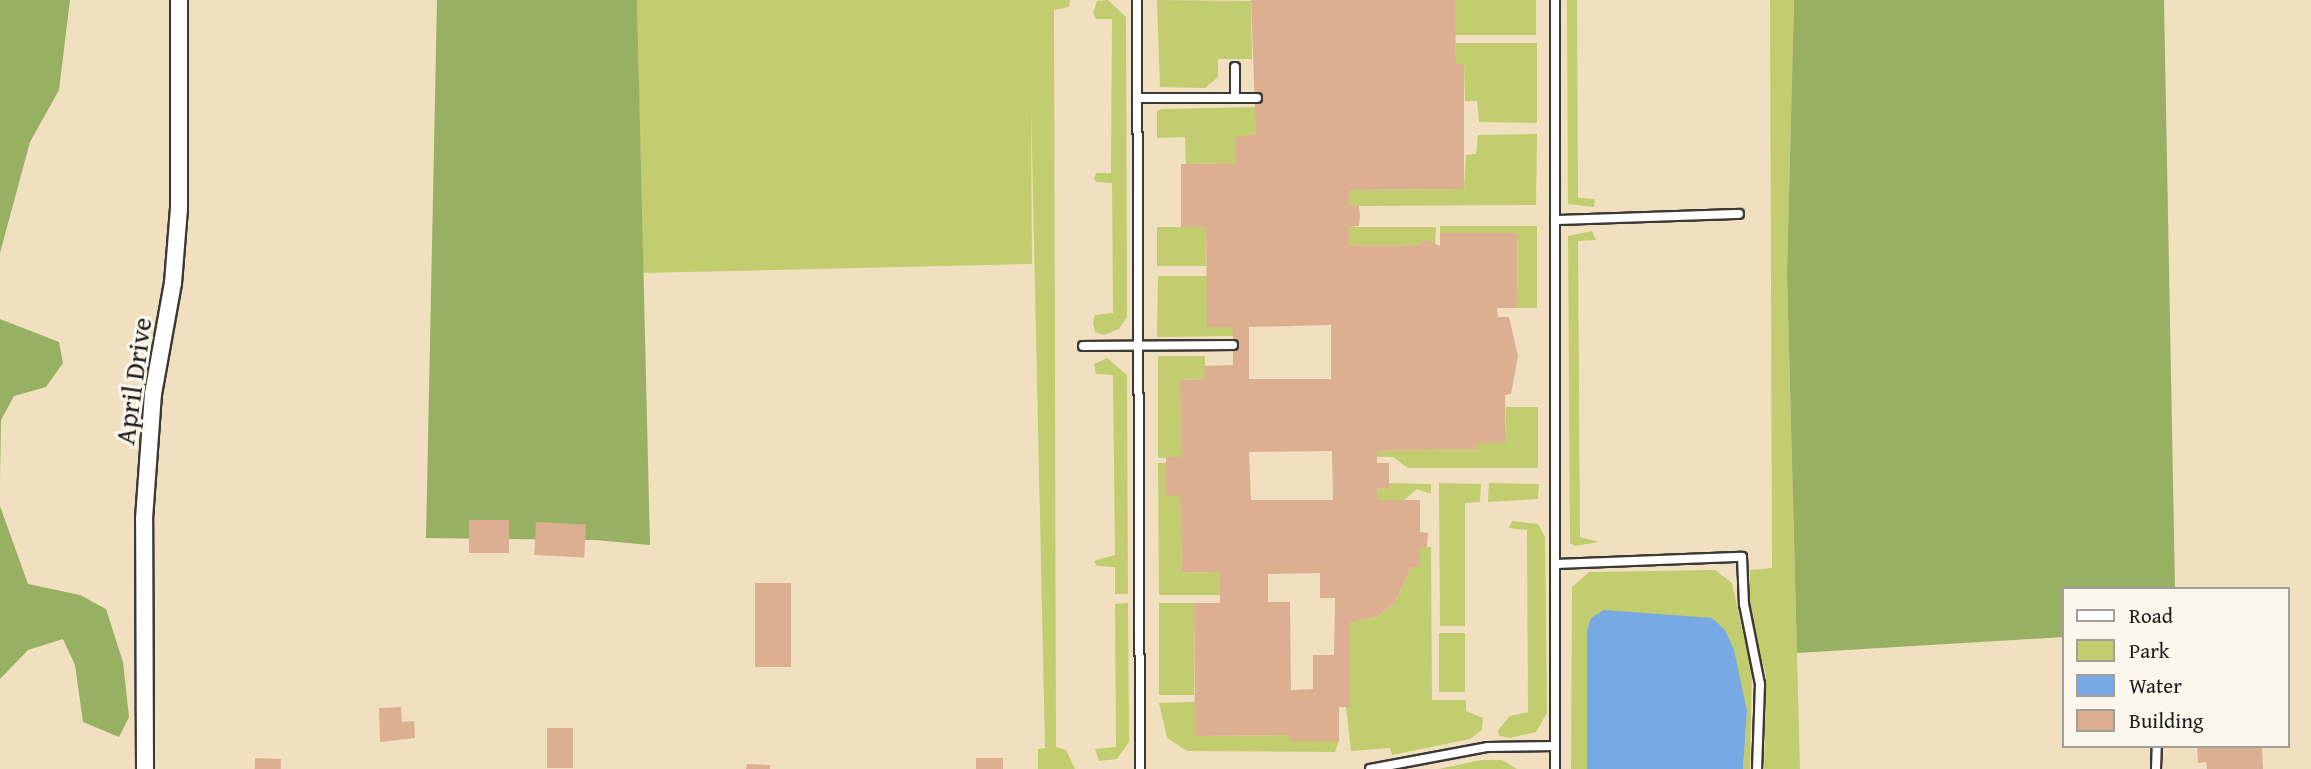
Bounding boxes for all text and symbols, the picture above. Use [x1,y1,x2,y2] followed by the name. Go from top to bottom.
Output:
[107,315,159,447] street label: April Drive
[2062,587,2290,748] legend
[2129,600,2173,631] text: Road
[2129,635,2170,666] text: Park
[2129,670,2182,701] text: Water
[2129,705,2203,736] text: Building

